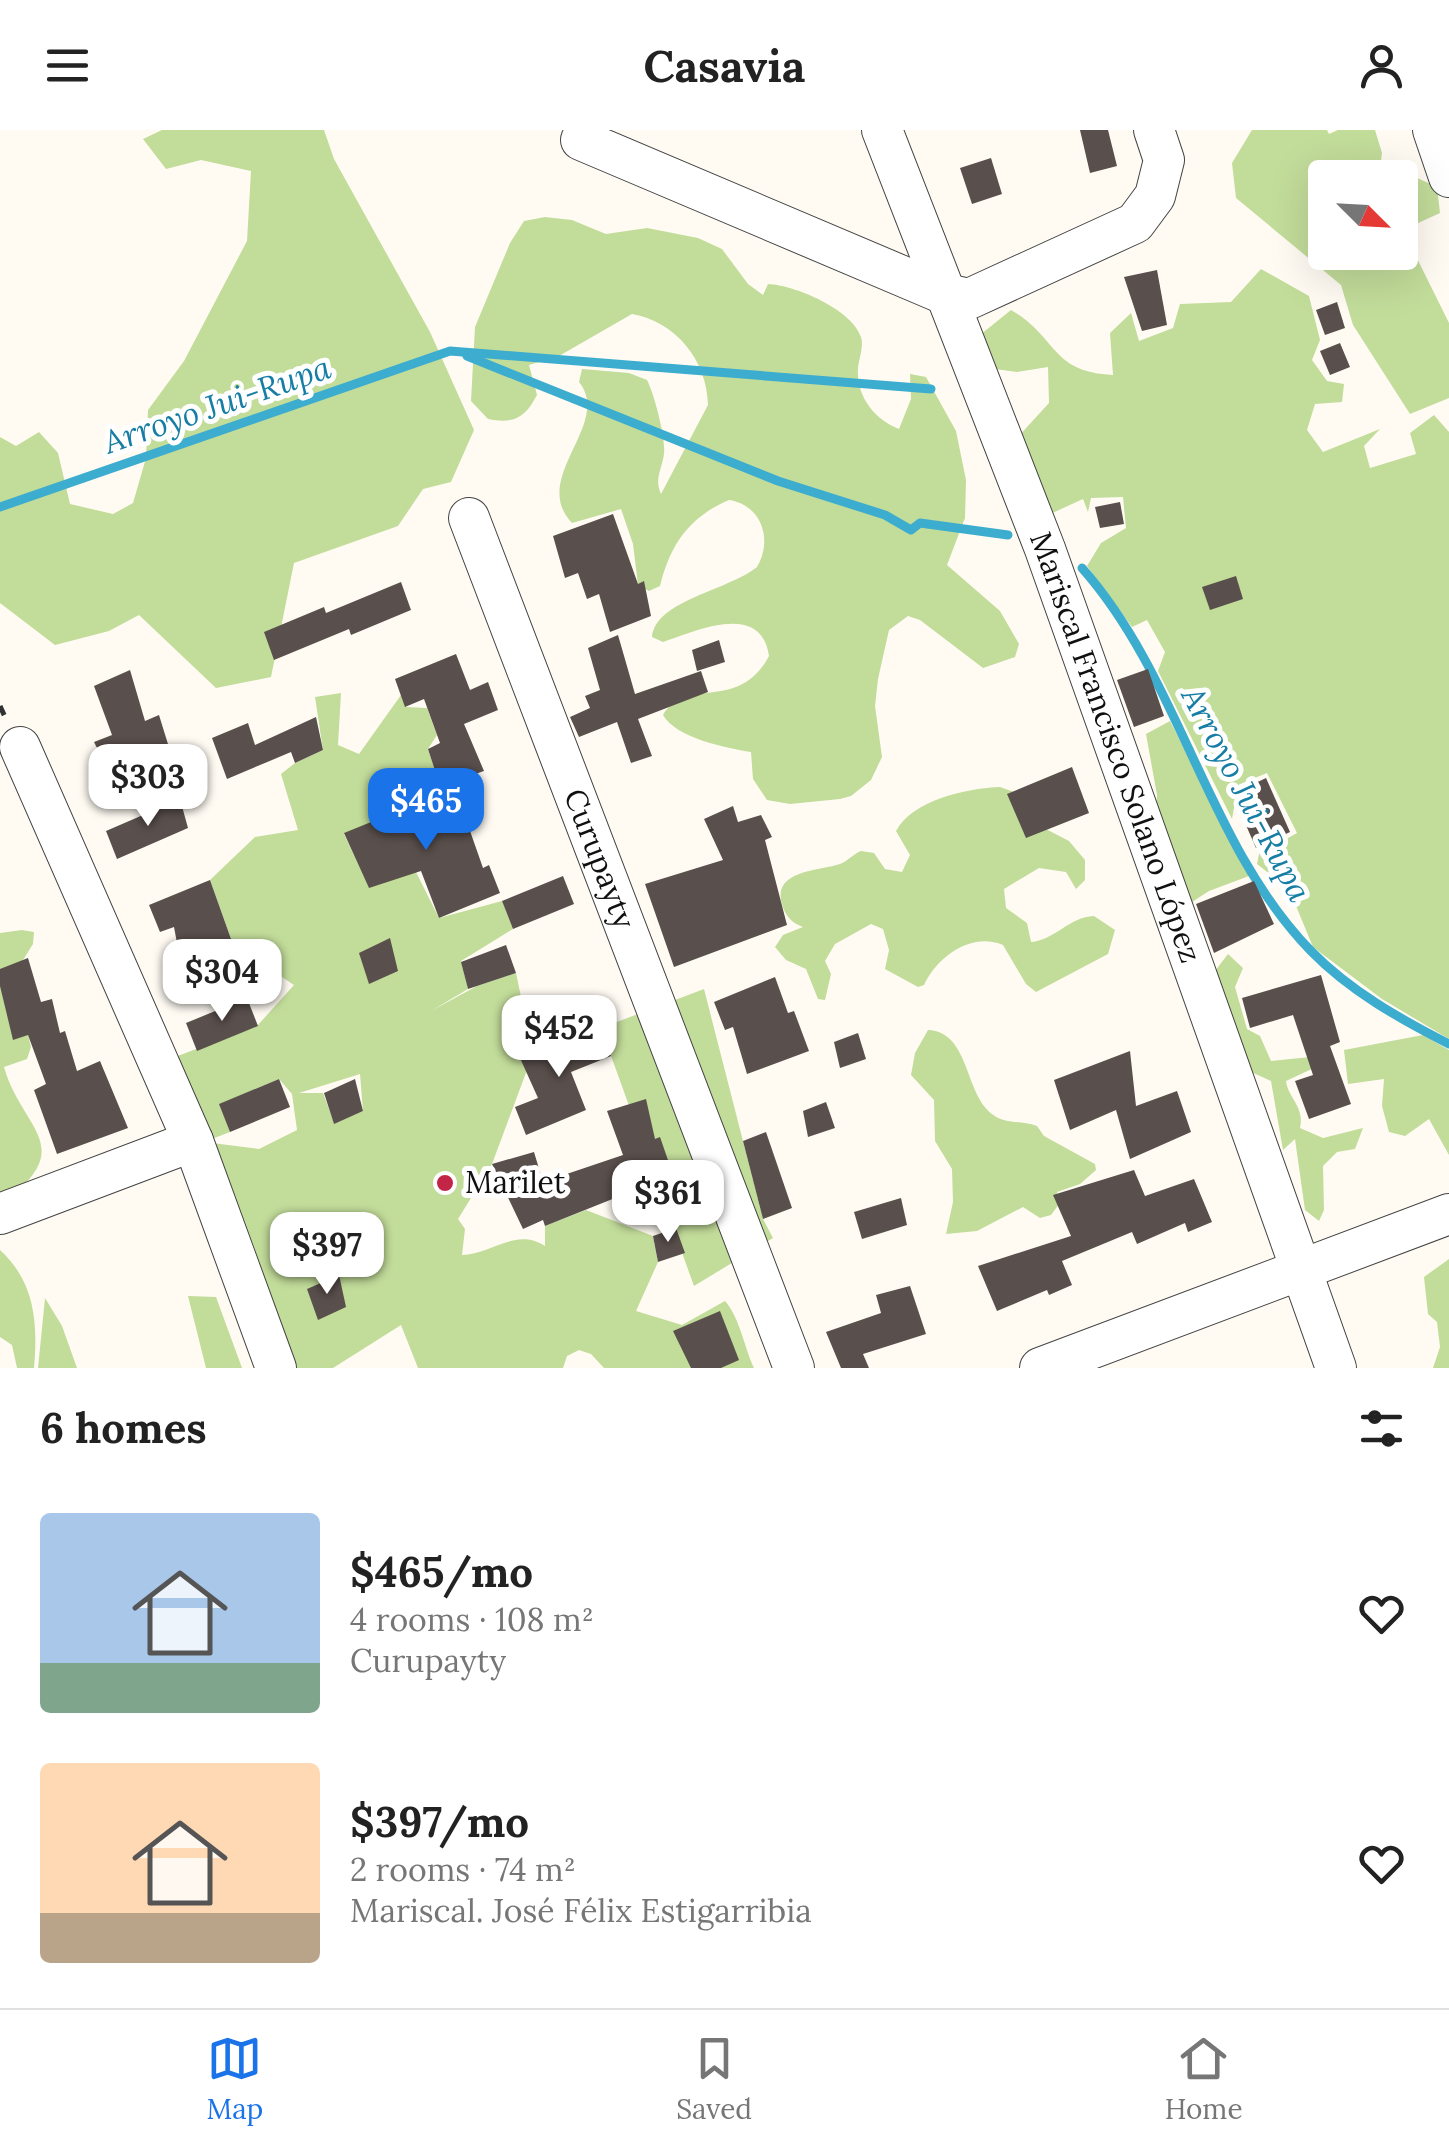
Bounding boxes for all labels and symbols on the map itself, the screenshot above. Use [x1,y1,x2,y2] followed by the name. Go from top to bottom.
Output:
[1308,160,1418,270] north arrow
[97,346,336,463] water label: Arroyo Jui-Rupa
[1022,526,1210,967] street label: Mariscal Francisco Solano López
[1172,678,1321,909] water label: Arroyo Jui-Rupa
[89,744,207,829] pin: $303
[367,768,485,853] pin: $465
[556,783,644,934] street label: Curupayty
[163,939,281,1024] pin: $304
[500,995,618,1080] pin: $452
[609,1160,727,1245] pin: $361
[465,1163,566,1201] place label: Marilet
[434,1172,456,1194] marker: Marilet
[268,1212,386,1297] pin: $397

